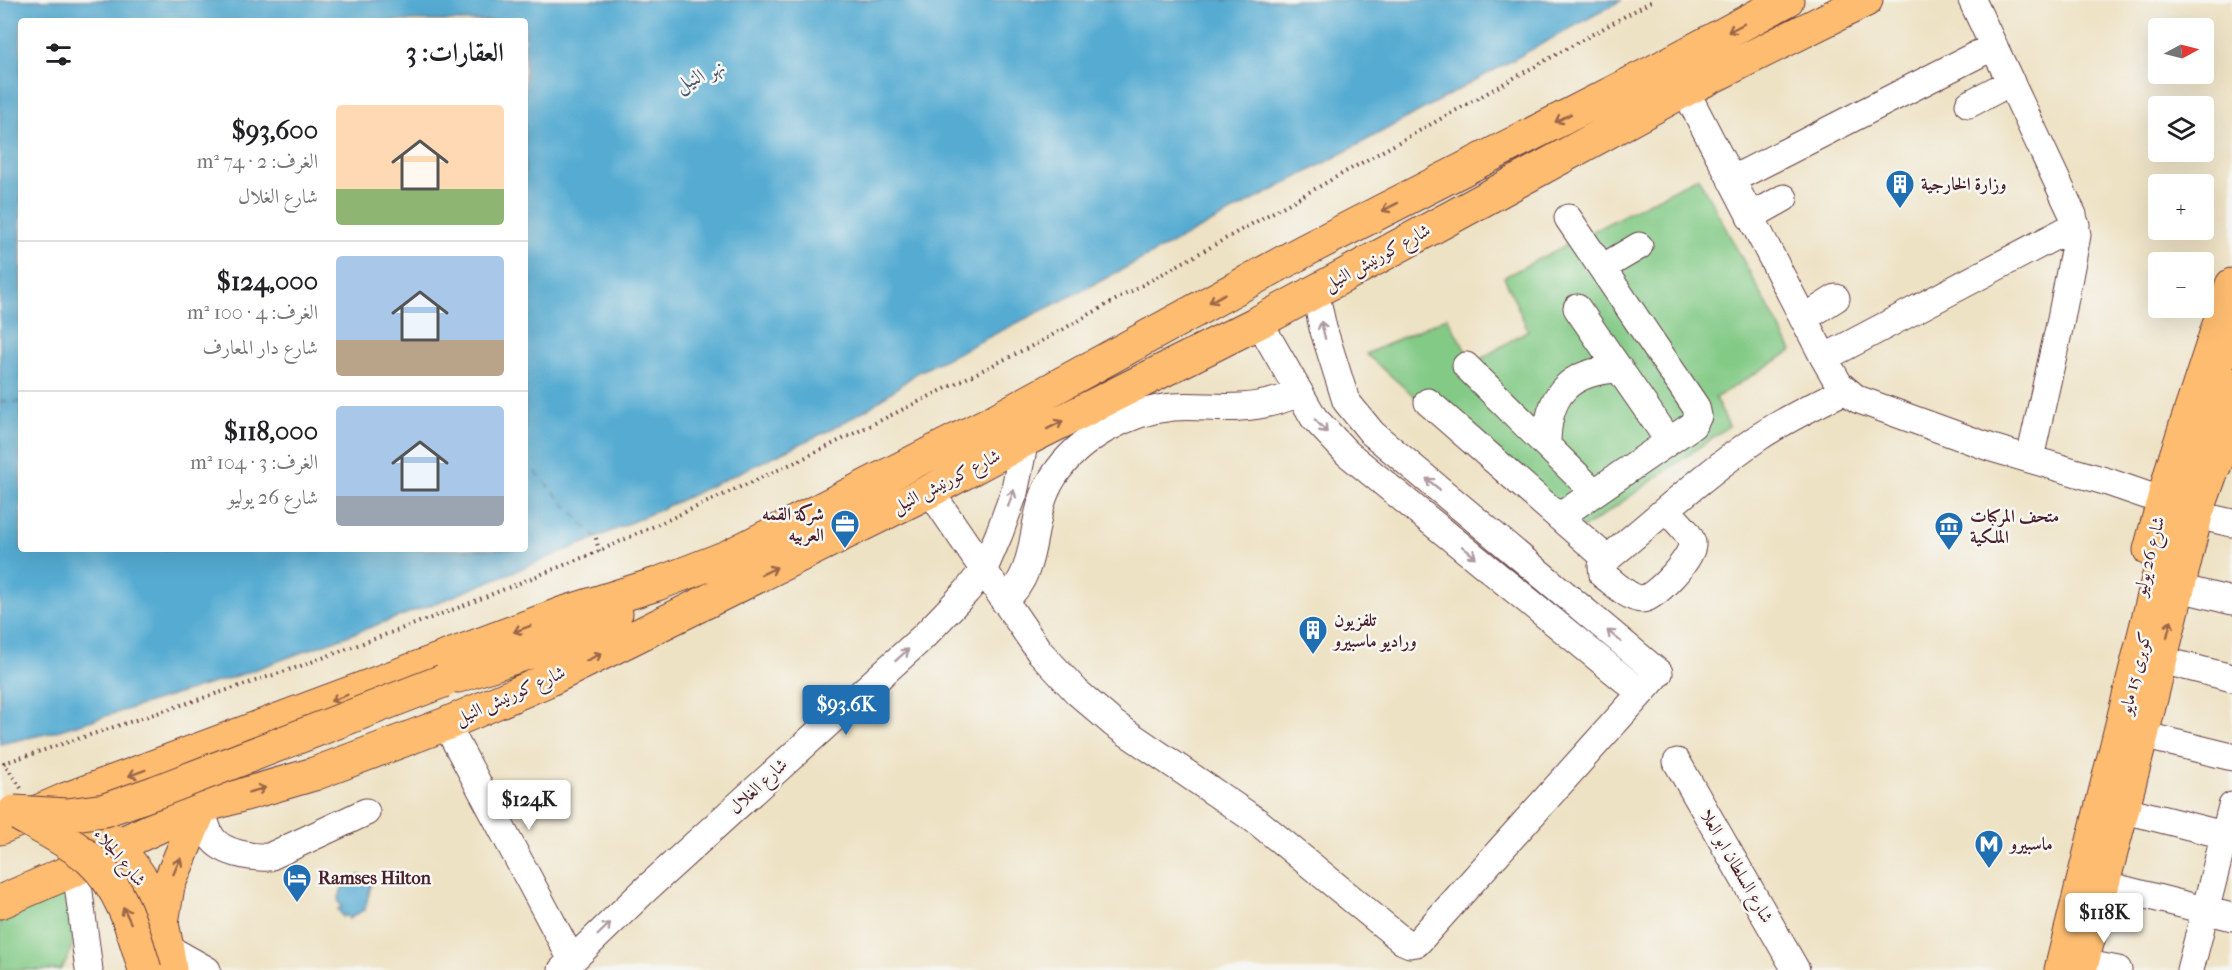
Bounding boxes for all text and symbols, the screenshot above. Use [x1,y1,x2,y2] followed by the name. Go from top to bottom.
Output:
[2148,18,2214,84] north arrow
[2148,18,2214,318] map controls
[1728,22,1745,34] one-way arrow
[406,37,504,68] text: العقارات: 3
[42,38,75,71] icon: filters
[672,55,730,99] water label: نهر النيل
[2148,96,2214,162] button: layers
[1555,113,1573,124] one-way arrow
[231,115,318,146] text: $93,600
[384,129,456,201] icon: home
[197,150,318,173] text: الغرف: 2 · 74 m²
[1884,168,1916,210] building icon: وزارة الخارجية
[1921,174,2007,195] place label: وزارة الخارجية
[2148,174,2214,240] button: +
[238,185,318,208] text: شارع الغلال
[1381,202,1399,213] one-way arrow
[1320,220,1436,299] street label: شارع كورنيش النيل
[2148,252,2214,318] button: −
[217,266,318,297] text: $124,000
[384,280,456,352] icon: home
[1209,292,1226,304] one-way arrow
[187,301,318,324] text: الغرف: 4 · 100 m²
[1317,321,1329,340] one-way arrow
[202,336,318,359] text: شارع دار المعارف
[224,416,318,447] text: $118,000
[1314,418,1328,433] one-way arrow
[1045,419,1063,430] one-way arrow
[384,430,456,502] icon: home
[889,445,1006,521] street label: شارع كورنيش النيل
[190,451,318,474] text: الغرف: 3 · 104 m²
[1425,477,1441,490] one-way arrow
[228,486,318,509] text: شارع 26 يوليو
[1007,489,1018,508] one-way arrow
[762,503,824,547] place label: شركة القمه العربيه
[1970,506,2059,548] place label: متحف المركبات الملكية
[829,508,861,550] office icon: شركة القمه العربيه
[1933,510,1965,552] museum icon: متحف المركبات الملكية
[2129,514,2173,601] street label: شارع 26 يوليو
[1461,546,1477,559] one-way arrow
[759,564,777,576] one-way arrow
[1332,610,1417,652] place label: تلفزيون وراديو ماسبيرو
[1297,614,1329,656] building icon: تلفزيون وراديو ماسبيرو
[2163,620,2175,639] one-way arrow
[513,624,531,635] one-way arrow
[1606,629,1622,642] one-way arrow
[2115,630,2156,719] street label: كوبرى 15 مايو
[894,648,909,662] one-way arrow
[585,651,603,663] one-way arrow
[452,662,570,733] street label: شارع كورنيش النيل
[797,685,895,736] pin: $93.6K
[330,693,349,704] one-way arrow
[817,693,875,716] text: $93.6K
[725,754,795,822] street label: شارع الغلال
[128,769,147,780] one-way arrow
[487,780,571,831] pin: $124K
[247,784,266,795] one-way arrow
[502,788,556,811] text: $124K
[1692,806,1778,929] street label: شارع السلطان ابو العلا
[86,824,150,893] street label: شارع الجلاء
[1973,828,2005,870] metro station icon: ماسبيرو
[2008,834,2053,855] place label: ماسبيرو
[171,858,183,876] one-way arrow
[281,862,313,904] hotel icon: Ramses Hilton
[318,868,432,889] place label: Ramses Hilton
[2062,893,2146,944] pin: $118K
[2079,901,2129,924] text: $118K
[120,906,132,924] one-way arrow
[596,923,611,937] one-way arrow

